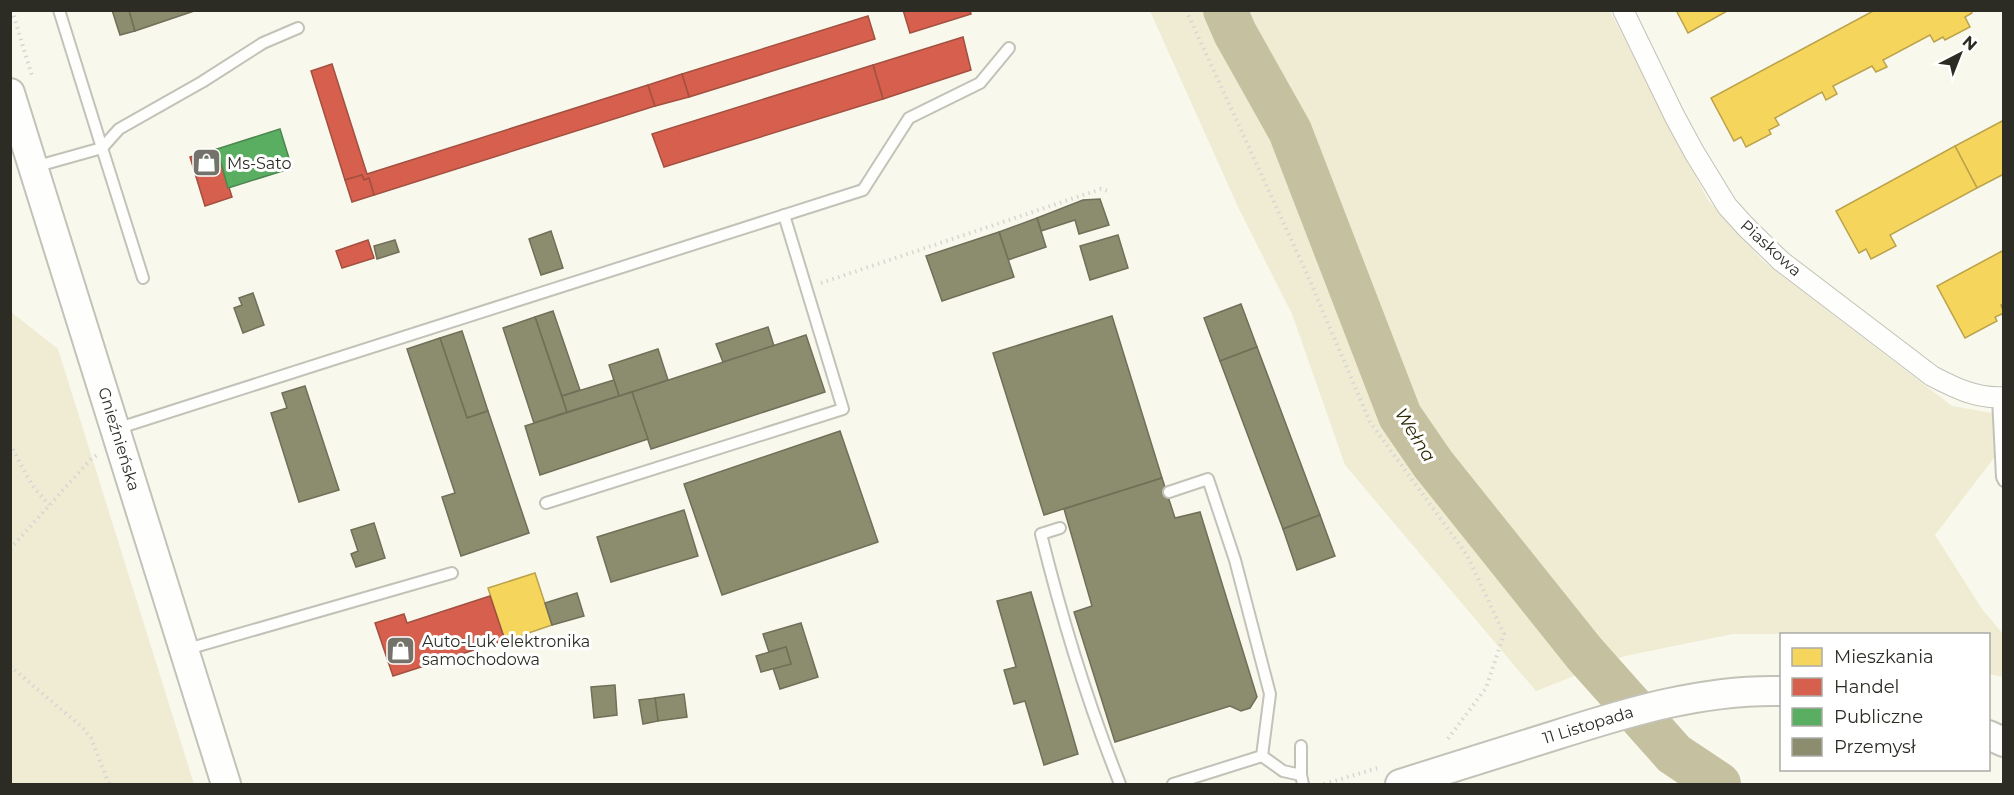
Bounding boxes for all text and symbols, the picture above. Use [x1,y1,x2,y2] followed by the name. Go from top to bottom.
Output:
[1930,24,1990,84] north arrow
[1959,32,1981,55] text: N
[190,147,222,179] shop icon: Ms-Sato
[227,154,291,173] place label: Ms-Sato
[1737,216,1805,280] street label: Piaskowa
[94,385,144,493] street label: Gnieźnieńska
[1390,404,1440,466] water label: Wełna
[422,632,590,669] place label: Auto-Luk elektronika samochodowa
[1780,633,1990,771] legend
[385,634,417,666] shop icon: Auto-Luk elektronika samochodowa
[1834,646,1934,668] text: Mieszkania
[1834,676,1899,698] text: Handel
[1540,702,1636,748] street label: 11 Listopada
[1834,706,1923,728] text: Publiczne
[1834,736,1916,758] text: Przemysł

